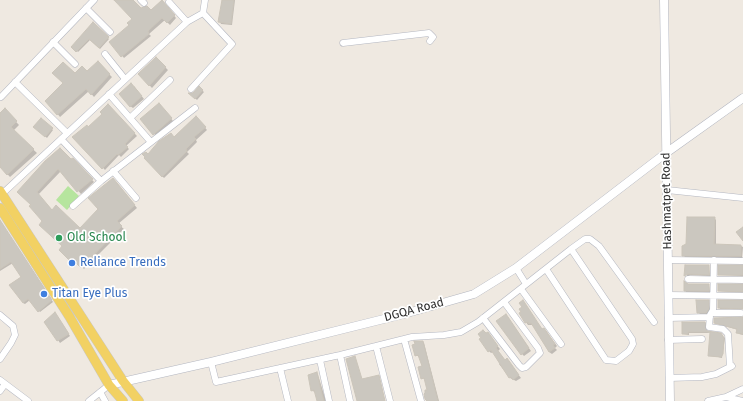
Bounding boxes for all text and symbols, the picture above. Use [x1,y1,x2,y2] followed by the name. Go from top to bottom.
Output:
[659,152,675,250] street label: Hashmatpet Road
[67,231,126,245] place label: Old School
[54,233,64,243] marker: Old School
[80,256,166,270] place label: Reliance Trends
[67,258,77,268] marker: Reliance Trends
[52,287,127,301] place label: Titan Eye Plus
[39,289,49,299] marker: Titan Eye Plus
[383,295,445,325] street label: DGQA Road

